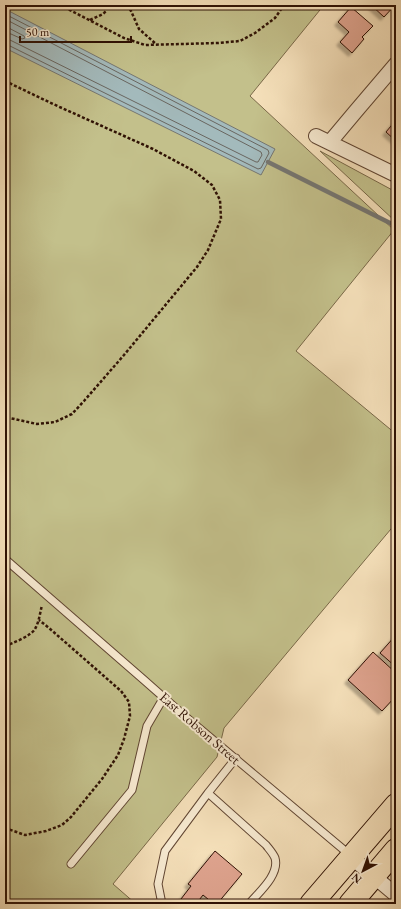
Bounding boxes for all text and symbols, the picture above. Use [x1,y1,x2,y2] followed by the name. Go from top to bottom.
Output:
[20,18,131,44] scale bar
[26,24,50,40] text: 50 m
[156,688,245,768] street label: East Robson Street
[343,851,383,891] north arrow
[348,870,364,887] text: N

